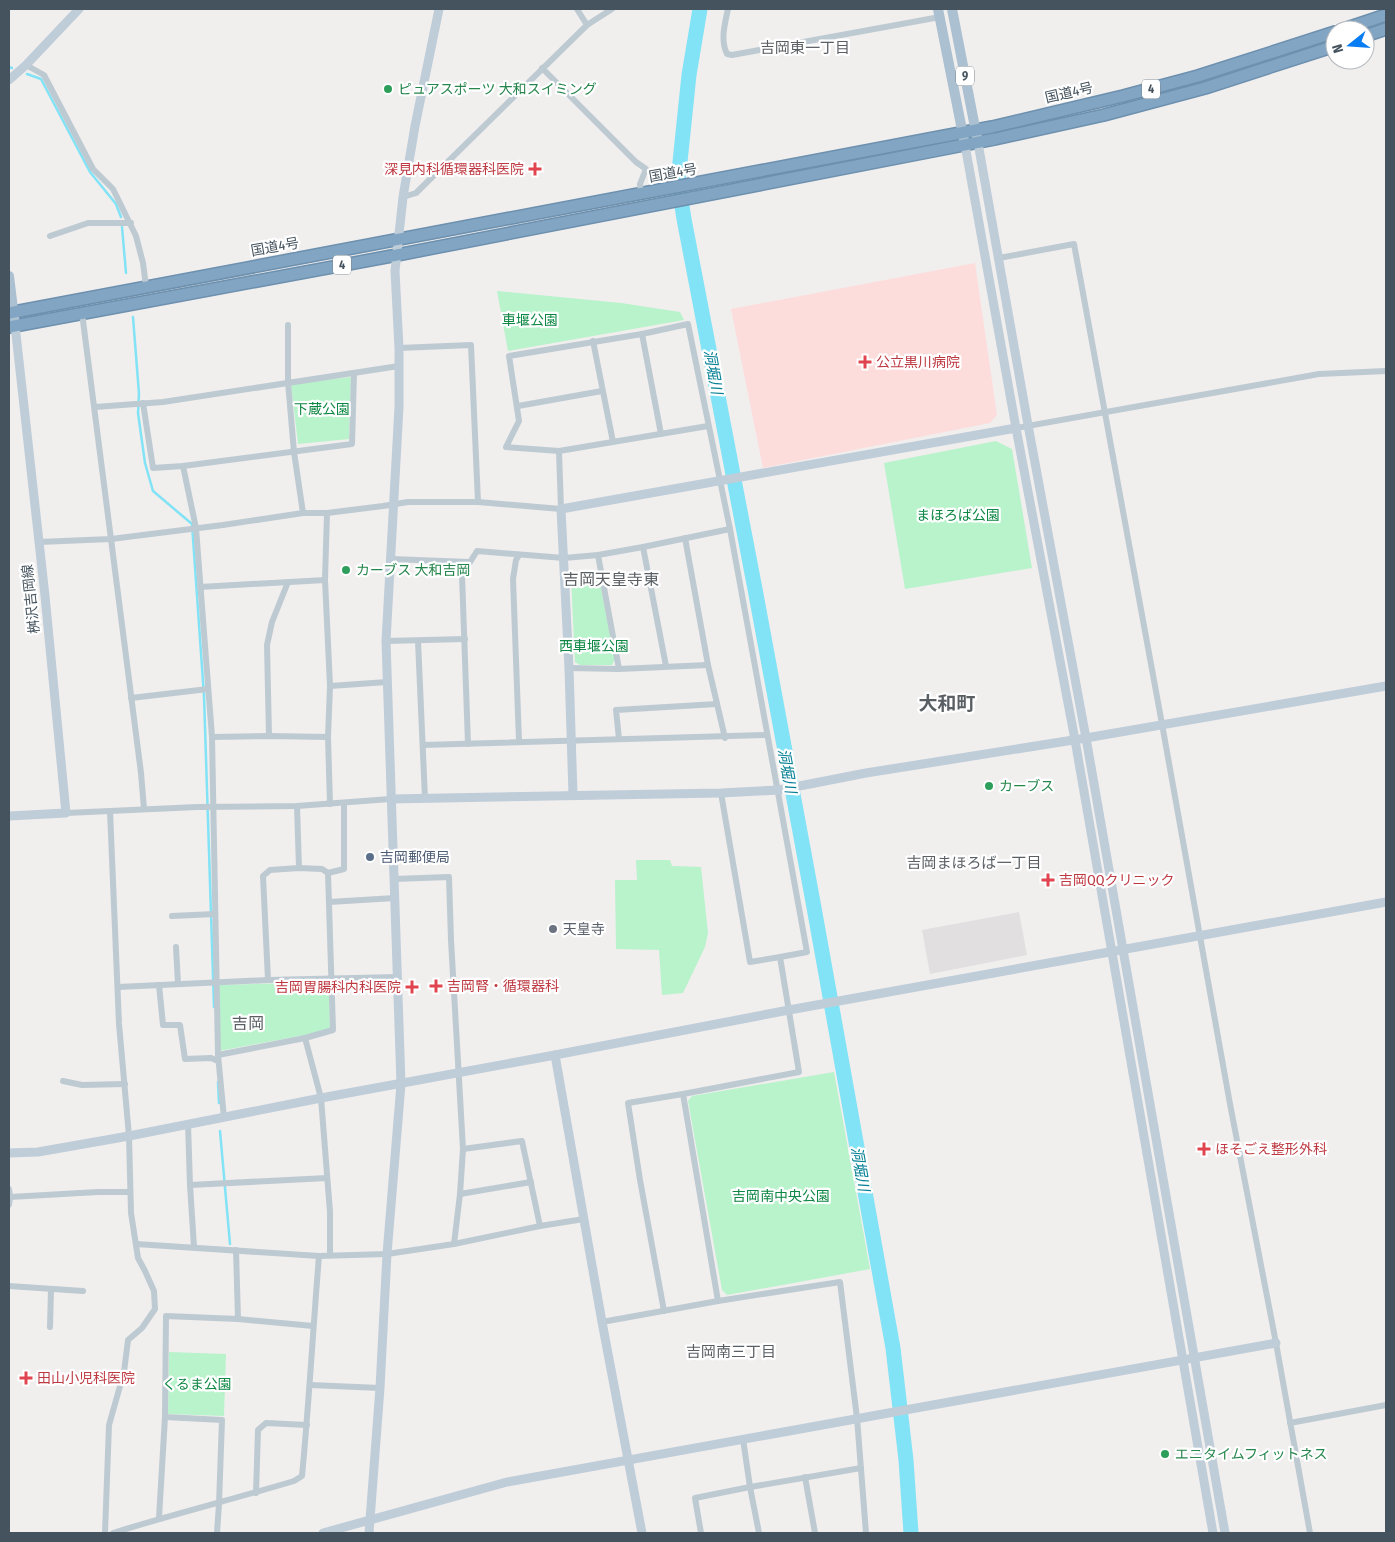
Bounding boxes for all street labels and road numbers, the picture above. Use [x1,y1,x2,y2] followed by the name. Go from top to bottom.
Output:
[956,66,974,85] road number: 9
[1043,79,1095,107] street label: 国道4号
[1142,80,1160,98] road number: 4
[648,160,698,186] street label: 国道4号
[250,234,300,260] street label: 国道4号
[333,256,351,274] road number: 4
[19,563,43,635] street label: 桝沢吉岡線

